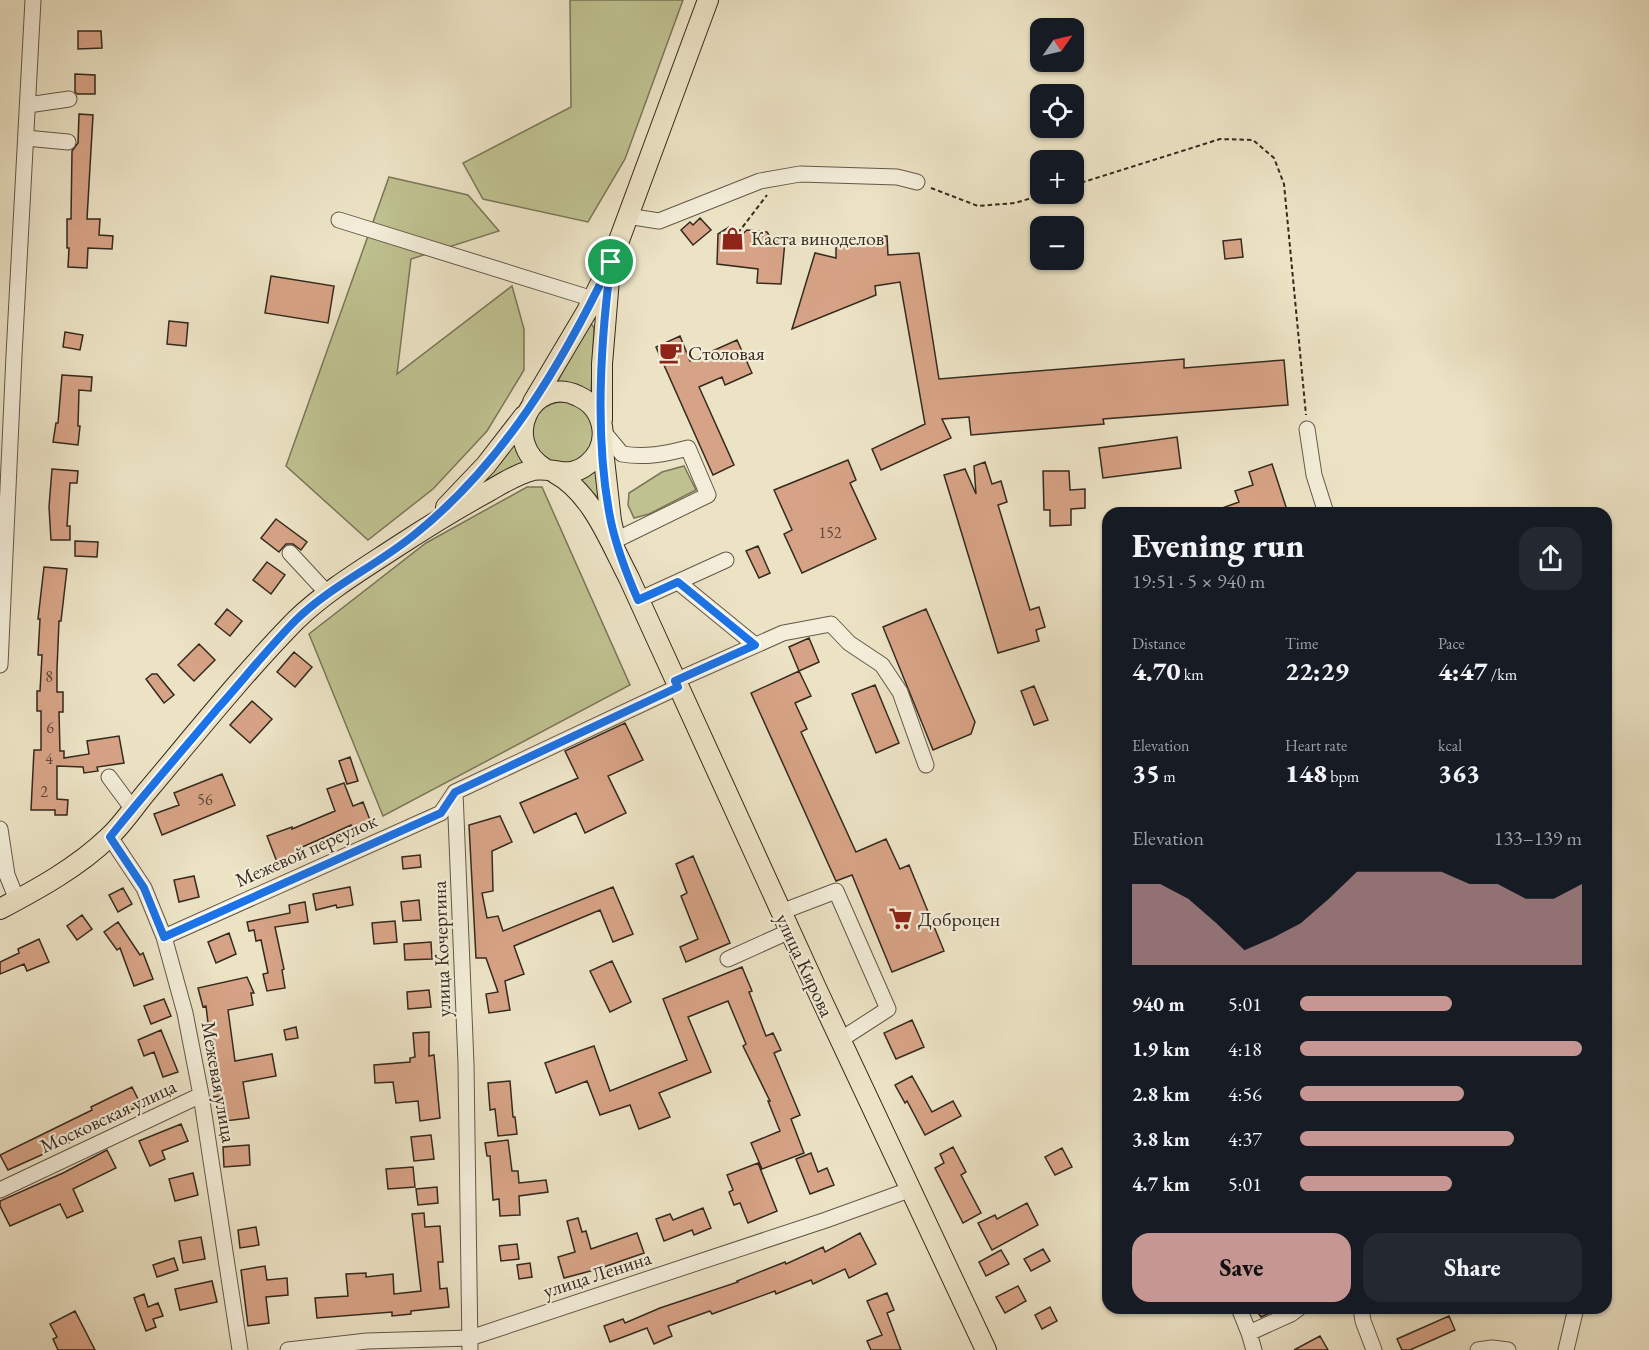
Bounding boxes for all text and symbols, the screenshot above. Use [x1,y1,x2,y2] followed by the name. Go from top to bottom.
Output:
[1030,18,1084,72] north arrow
[1030,18,1084,270] map controls
[1030,84,1084,138] button: locate
[1030,150,1084,204] button: +
[1030,216,1084,270] button: −
[720,225,746,251] shop icon: Каста виноделов
[751,225,884,251] place label: Каста виноделов
[585,236,636,287] pin
[594,245,627,278] icon: arrive
[657,340,683,366] cafe icon: Столовая
[688,340,765,366] place label: Столовая
[818,522,842,543] house number: 152
[1132,524,1304,567] text: Evening run
[1519,527,1582,590] button: share
[1132,568,1265,594] text: 19:51 · 5 × 940 m
[1132,633,1185,654] text: Distance
[1285,633,1318,654] text: Time
[1438,633,1465,654] text: Pace
[1132,654,1181,688] text: 4.70
[1285,654,1349,688] text: 22:29
[1438,654,1488,688] text: 4:47
[1181,664,1204,685] text: km
[1488,664,1517,685] text: /km
[45,666,53,687] house number: 8
[46,717,54,738] house number: 6
[1132,735,1190,756] text: Elevation
[1285,735,1347,756] text: Heart rate
[1438,735,1462,756] text: kcal
[45,748,53,769] house number: 4
[1132,756,1160,790] text: 35
[1285,756,1327,790] text: 148
[1438,756,1480,790] text: 363
[1160,766,1176,787] text: m
[1327,766,1359,787] text: bpm
[40,781,48,802] house number: 2
[197,789,213,810] house number: 56
[231,807,382,893] street label: Межевой переулок
[1132,825,1204,851] text: Elevation
[1494,825,1582,851] text: 133–139 m
[426,880,456,1018] street label: улица Кочергина
[887,906,913,932] supermarket icon: Доброцен
[918,906,1000,932] place label: Доброцен
[770,909,840,1021] street label: улица Кирова
[1132,991,1185,1017] text: 940 m
[1228,991,1262,1017] text: 5:01
[196,1019,242,1145] street label: Межевая улица
[1132,1036,1190,1062] text: 1.9 km
[1228,1036,1262,1062] text: 4:18
[36,1073,180,1159] street label: Московская улица
[1132,1081,1190,1107] text: 2.8 km
[1228,1081,1262,1107] text: 4:56
[1132,1126,1190,1152] text: 3.8 km
[1228,1126,1262,1152] text: 4:37
[1132,1171,1190,1197] text: 4.7 km
[1228,1171,1262,1197] text: 5:01
[1132,1233,1351,1302] button: Save
[1363,1233,1582,1302] button: Share
[540,1244,654,1304] street label: улица Ленина

